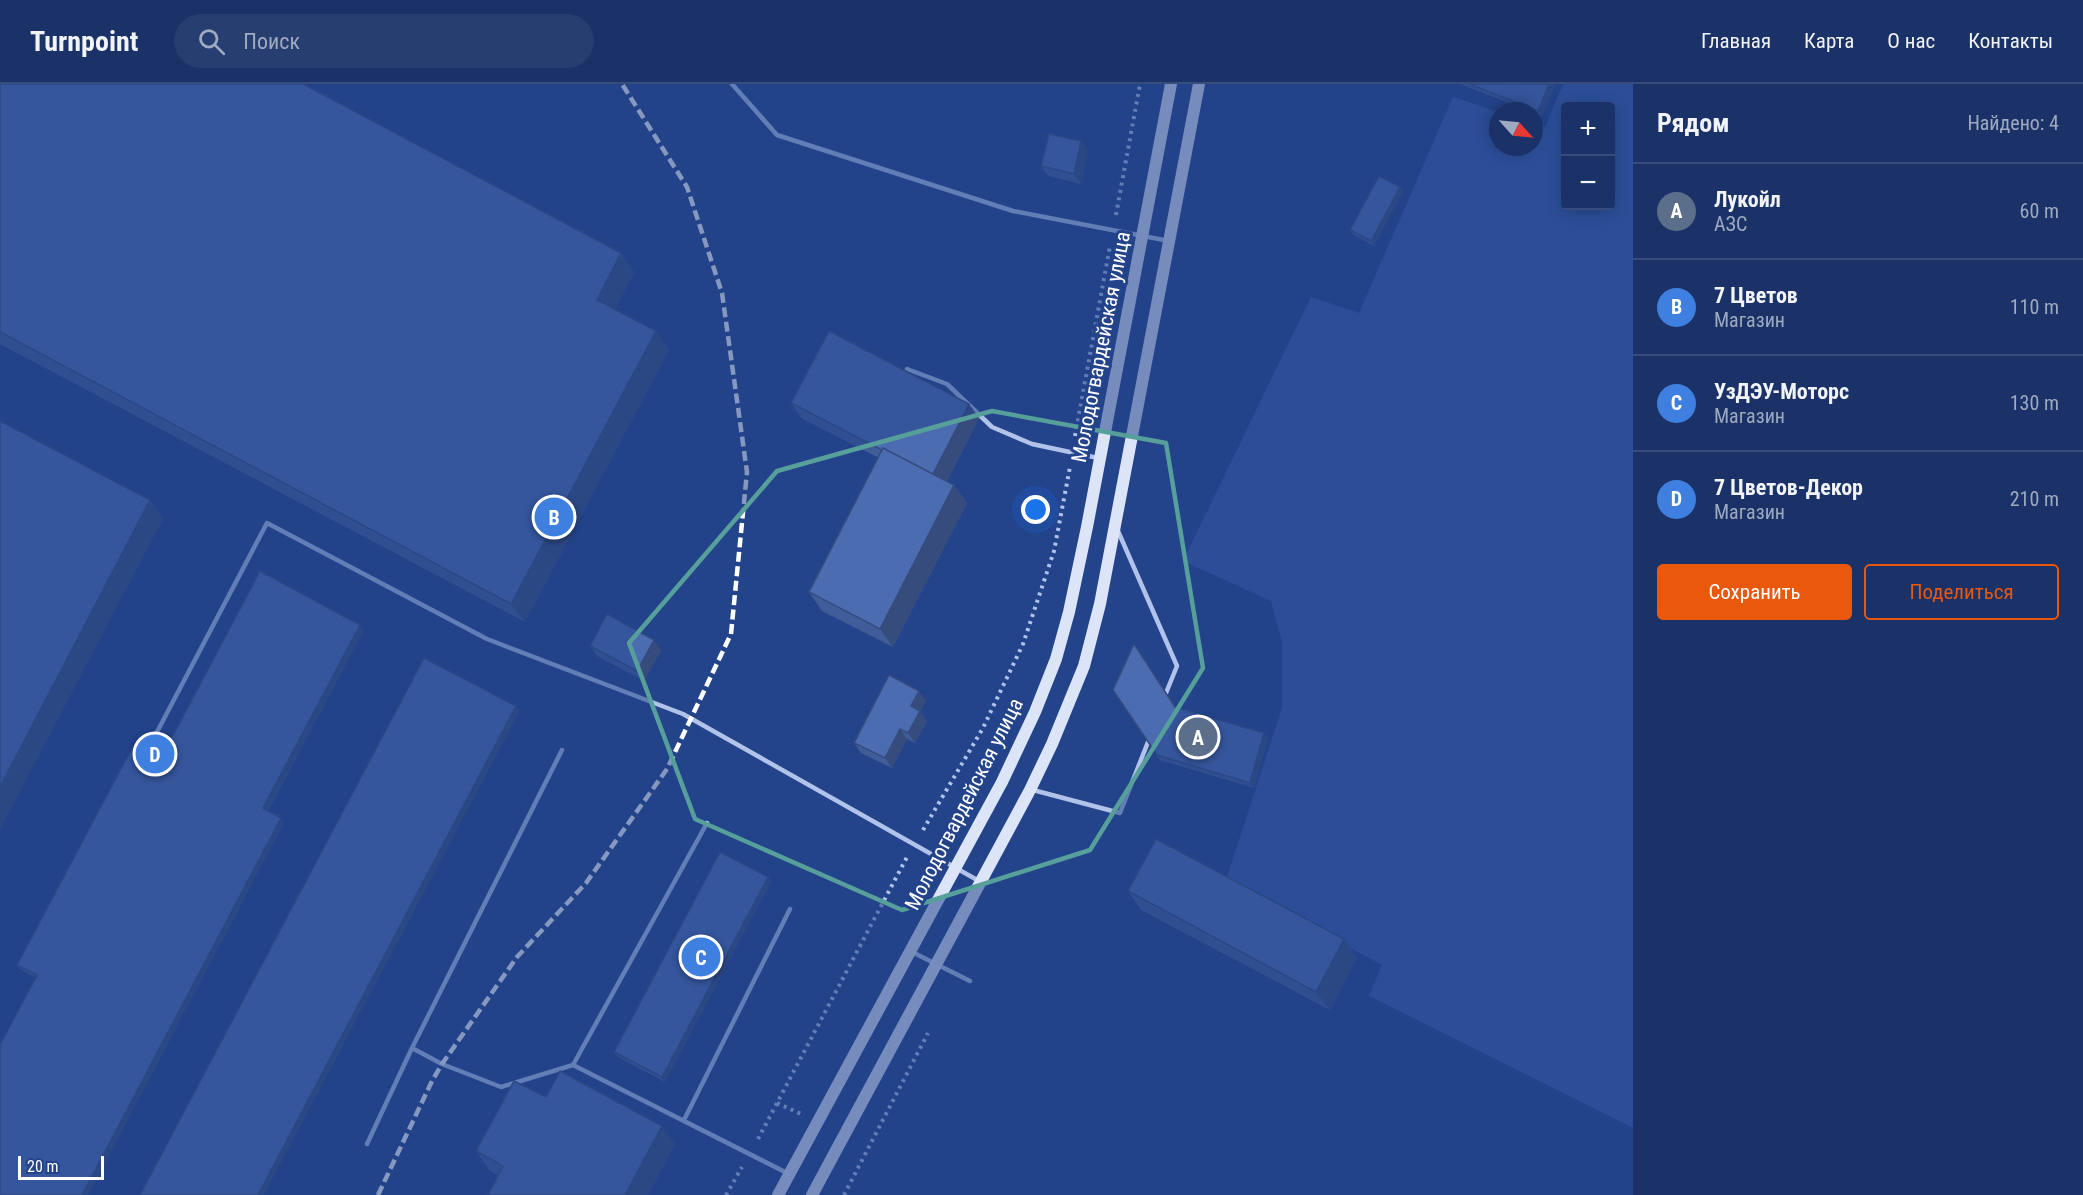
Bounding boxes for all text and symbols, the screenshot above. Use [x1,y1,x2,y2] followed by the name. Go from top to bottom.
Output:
[174,14,594,68] search box
[30,25,138,58] text: Turnpoint
[195,25,228,58] icon: search
[243,29,300,54] text: Поиск
[1701,29,1771,53] text: Главная
[1804,29,1854,53] text: Карта
[1887,29,1935,53] text: О нас
[1968,29,2053,53] text: Контакты
[1489,102,1543,156] north arrow
[1561,102,1615,210] map controls
[1561,102,1615,156] button: +
[1657,108,1729,138] text: Рядом
[1967,111,2059,135] text: Найдено: 4
[1561,156,1615,210] button: −
[1714,187,1781,212] text: Лукойл
[1671,199,1682,223] text: A
[2020,199,2059,223] text: 60 m
[1714,212,1747,236] text: АЗС
[1067,230,1135,464] street label: Молодогвардейская улица
[1714,283,1798,308] text: 7 Цветов
[1671,295,1682,319] text: B
[2010,295,2059,319] text: 110 m
[1714,308,1785,332] text: Магазин
[1714,379,1849,404] text: УзДЭУ-Моторс
[1671,391,1682,415] text: C
[2010,391,2059,415] text: 130 m
[1714,404,1785,428] text: Магазин
[1714,475,1863,500] text: 7 Цветов-Декор
[1671,487,1682,511] text: D
[2010,487,2059,511] text: 210 m
[534,494,574,540] pin: B
[1021,495,1050,524] your location
[1714,500,1785,524] text: Магазин
[1657,564,1852,620] button: Сохранить
[1864,564,2059,620] button: Поделиться
[900,694,1028,914] street label: Молодогвардейская улица
[1178,714,1218,760] pin: A
[136,732,174,776] pin: D
[682,934,720,980] pin: C
[18,1153,104,1180] scale bar
[27,1157,59,1176] text: 20 m

